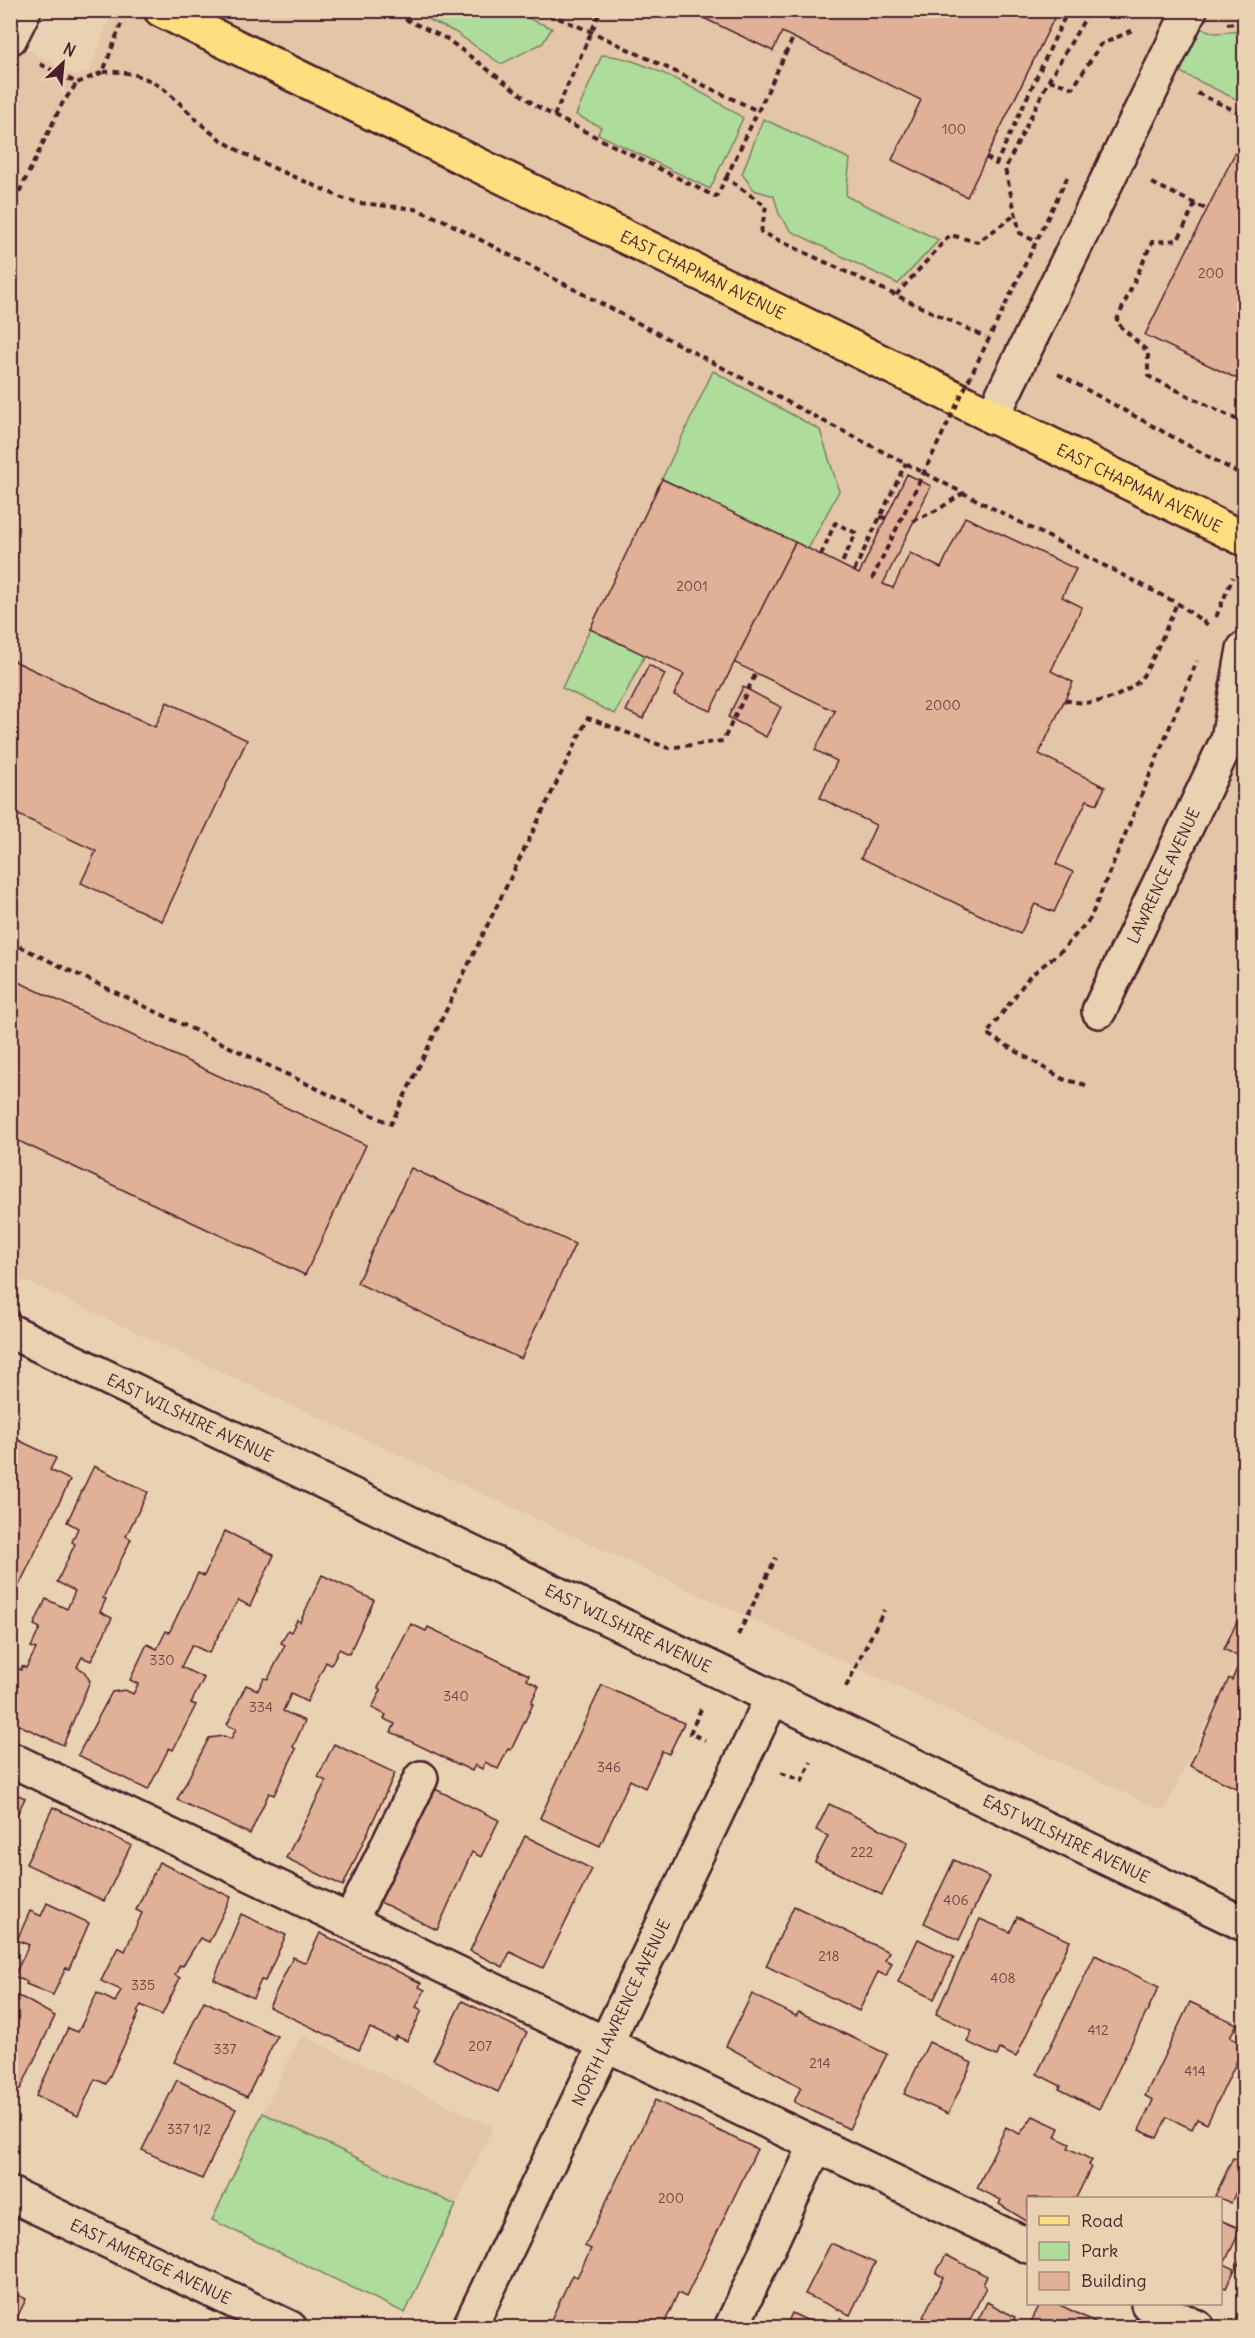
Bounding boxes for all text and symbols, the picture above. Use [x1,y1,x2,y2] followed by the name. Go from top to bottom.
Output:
[33,33,93,93] north arrow
[60,38,79,61] text: N
[942,120,966,138] house number: 100
[617,226,789,323] street label: EAST CHAPMAN AVENUE
[1198,264,1224,282] house number: 200
[1054,439,1225,537] street label: EAST CHAPMAN AVENUE
[676,577,708,595] house number: 2001
[925,696,961,714] house number: 2000
[1123,804,1204,947] street label: LAWRENCE AVENUE
[104,1369,277,1466] street label: EAST WILSHIRE AVENUE
[542,1580,715,1677] street label: EAST WILSHIRE AVENUE
[149,1651,175,1669] house number: 330
[443,1687,469,1705] house number: 340
[249,1698,273,1716] house number: 334
[597,1758,621,1776] house number: 346
[980,1790,1153,1887] street label: EAST WILSHIRE AVENUE
[850,1843,874,1861] house number: 222
[943,1891,969,1909] house number: 406
[567,1916,674,2109] street label: NORTH LAWRENCE AVENUE
[818,1947,840,1965] house number: 218
[990,1969,1016,1987] house number: 408
[131,1976,155,1994] house number: 335
[1087,2021,1109,2039] house number: 412
[468,2037,492,2055] house number: 207
[214,2040,237,2058] house number: 337
[809,2054,831,2072] house number: 214
[1184,2062,1206,2080] house number: 414
[167,2120,212,2138] house number: 337 1/2
[658,2189,684,2207] house number: 200
[1027,2197,1222,2305] legend
[1081,2209,1124,2232] text: Road
[67,2214,234,2308] street label: EAST AMERIGE AVENUE
[1081,2239,1118,2262] text: Park
[1081,2269,1146,2292] text: Building

